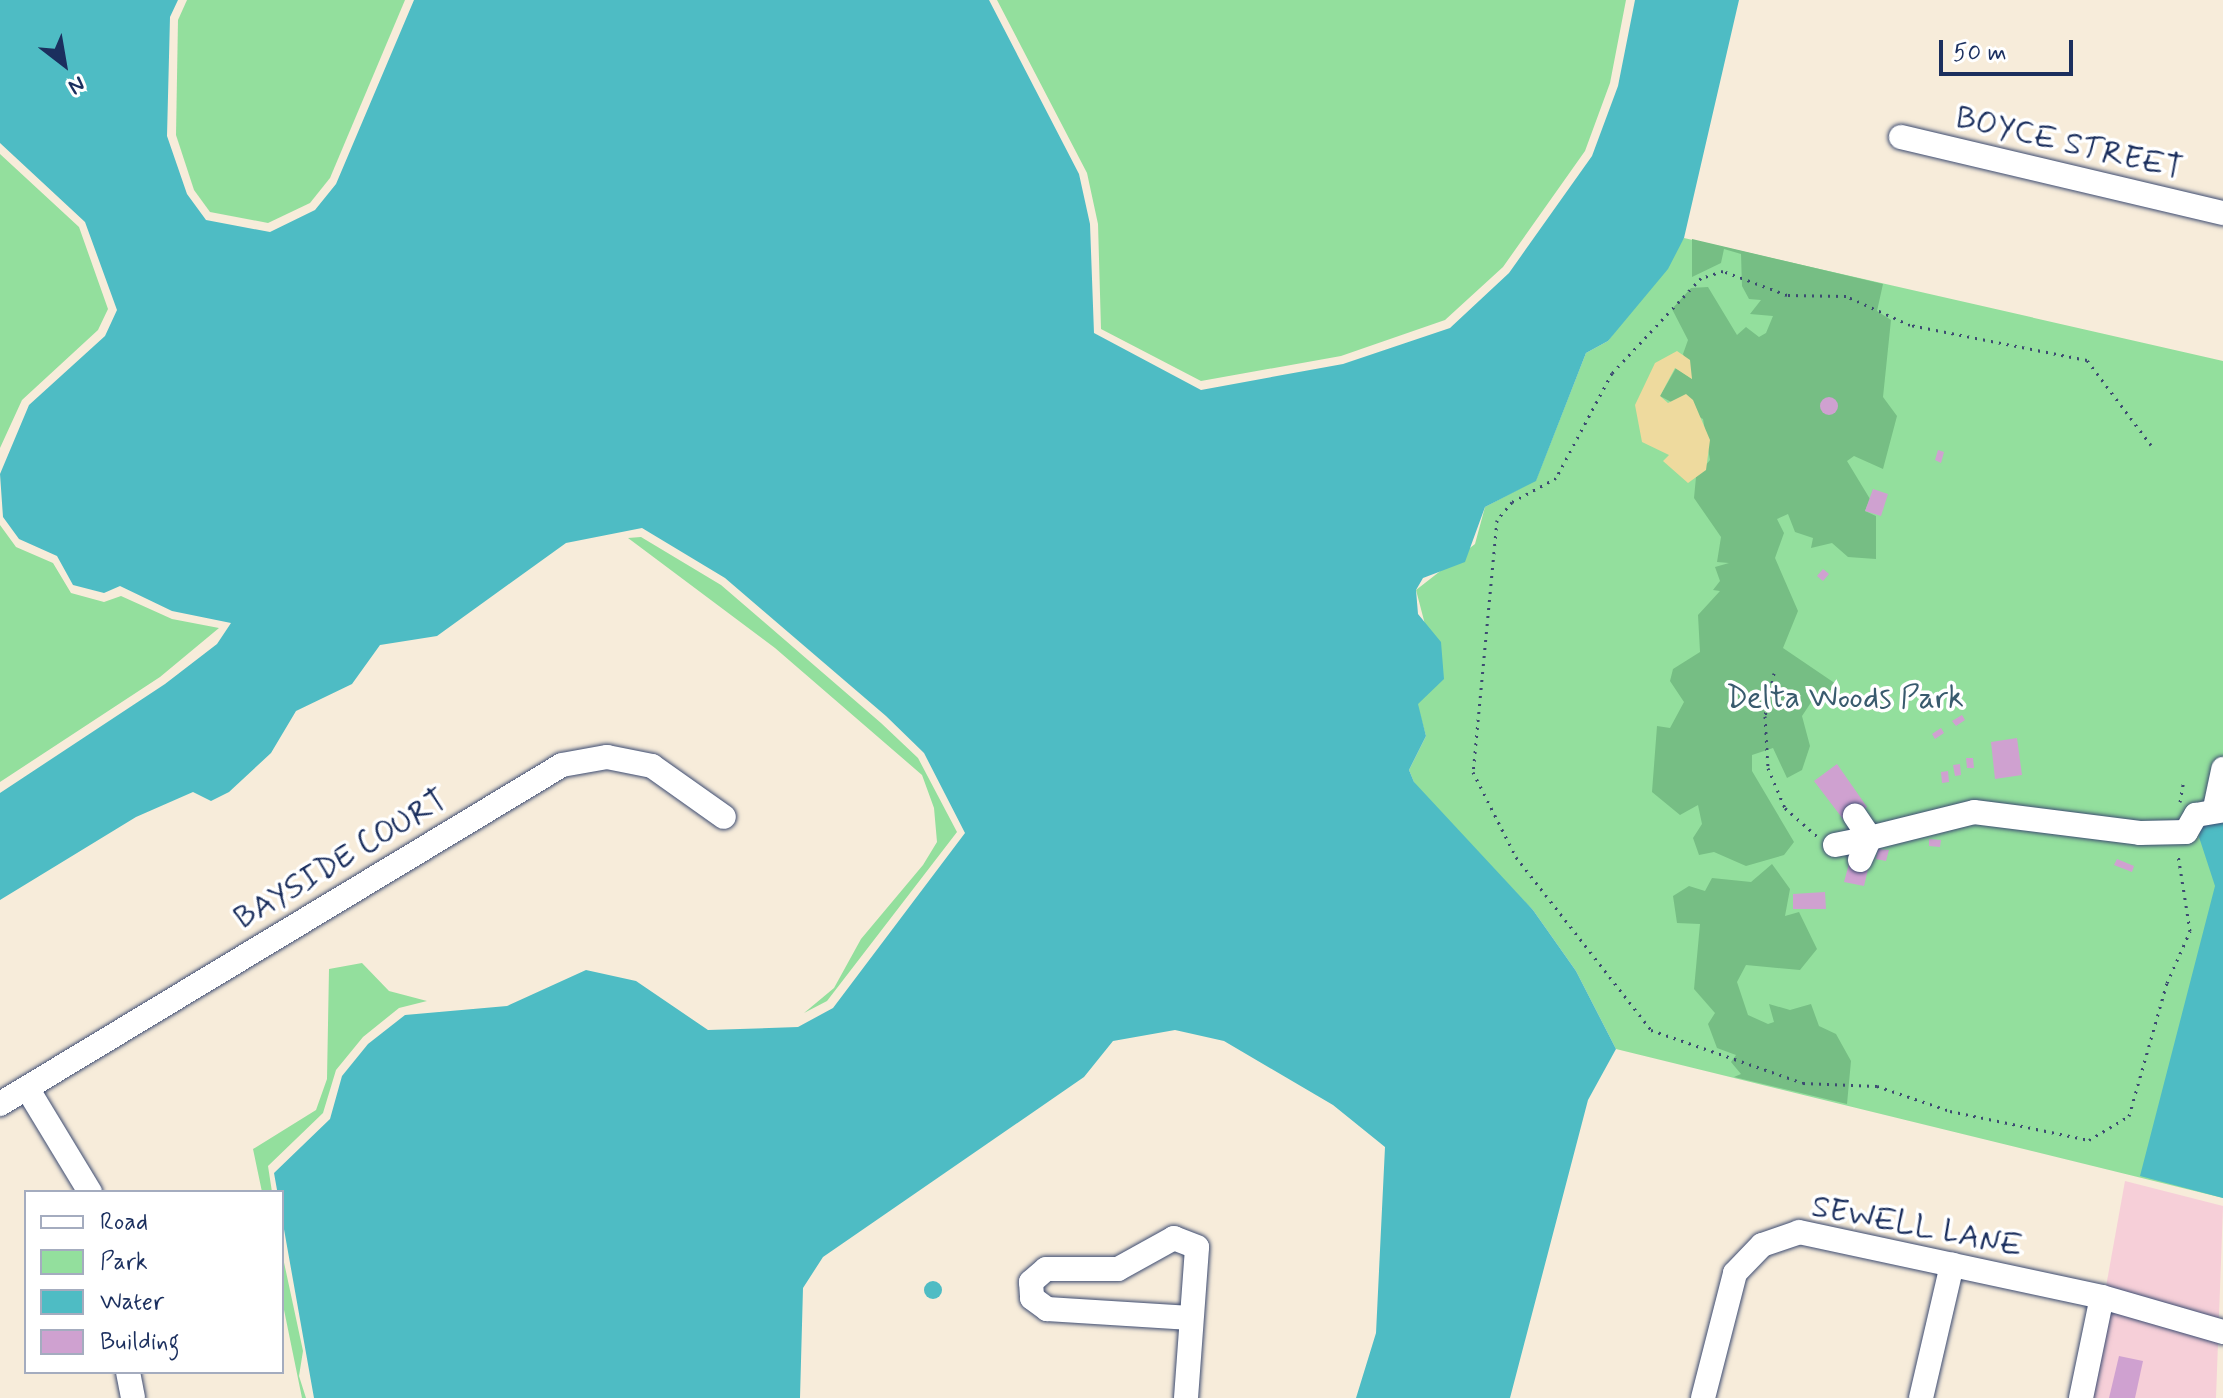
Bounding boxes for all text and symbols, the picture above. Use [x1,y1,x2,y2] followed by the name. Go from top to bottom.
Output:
[24,24,104,104] north arrow
[1943,24,2077,74] scale bar
[1953,38,2007,69] text: 50 m
[63,69,90,100] text: N
[1952,99,2186,189] street label: BOYCE STREET
[1726,679,1964,717] park label: Delta Woods Park
[226,780,456,940] street label: BAYSIDE COURT
[1807,1187,2027,1267] street label: SEWELL LANE
[24,1190,284,1374] legend
[100,1207,148,1238] text: Road
[100,1247,148,1278] text: Park
[100,1287,164,1318] text: Water
[100,1327,180,1358] text: Building

